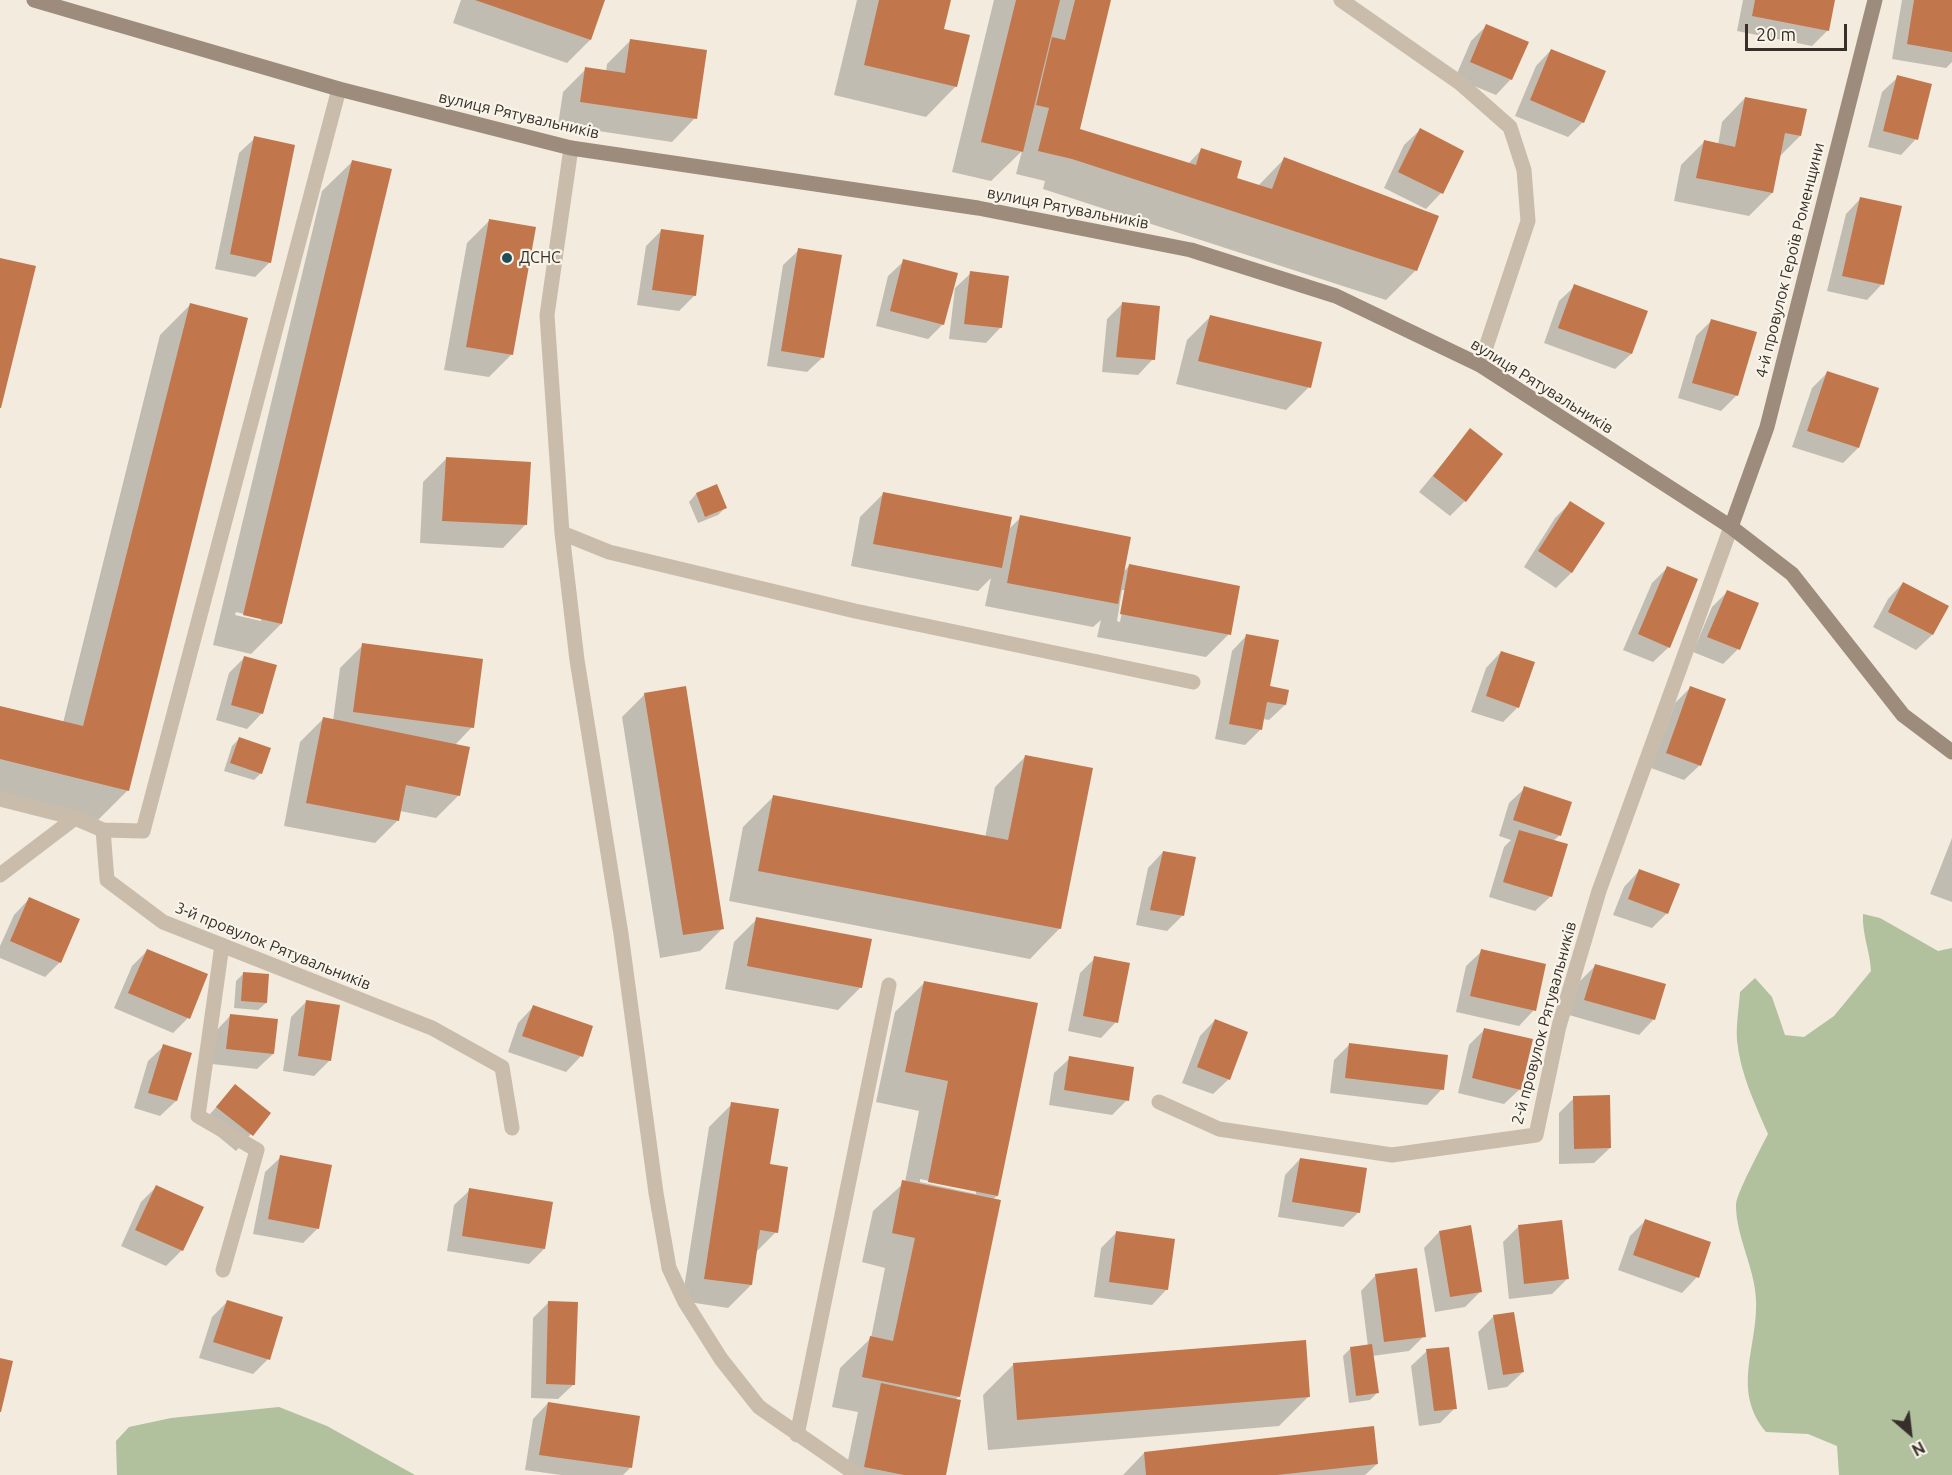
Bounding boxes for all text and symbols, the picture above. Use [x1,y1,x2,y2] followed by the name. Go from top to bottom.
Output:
[1748,12,1850,50] scale bar
[1756,24,1796,44] text: 20 m
[437,87,601,143] street label: вулиця Рятувальників
[1751,140,1829,380] street label: 4-й провулок Героїв Роменщини
[985,183,1151,233] street label: вулиця Рятувальників
[519,248,561,268] place label: ДСНС
[500,251,514,265] marker: ДСНС
[1467,334,1617,438] street label: вулиця Рятувальників
[172,898,374,994] street label: 3-й провулок Рятувальників
[1508,919,1580,1127] street label: 2-й провулок Рятувальників
[1880,1403,1940,1463] north arrow
[1909,1438,1928,1460] text: N

